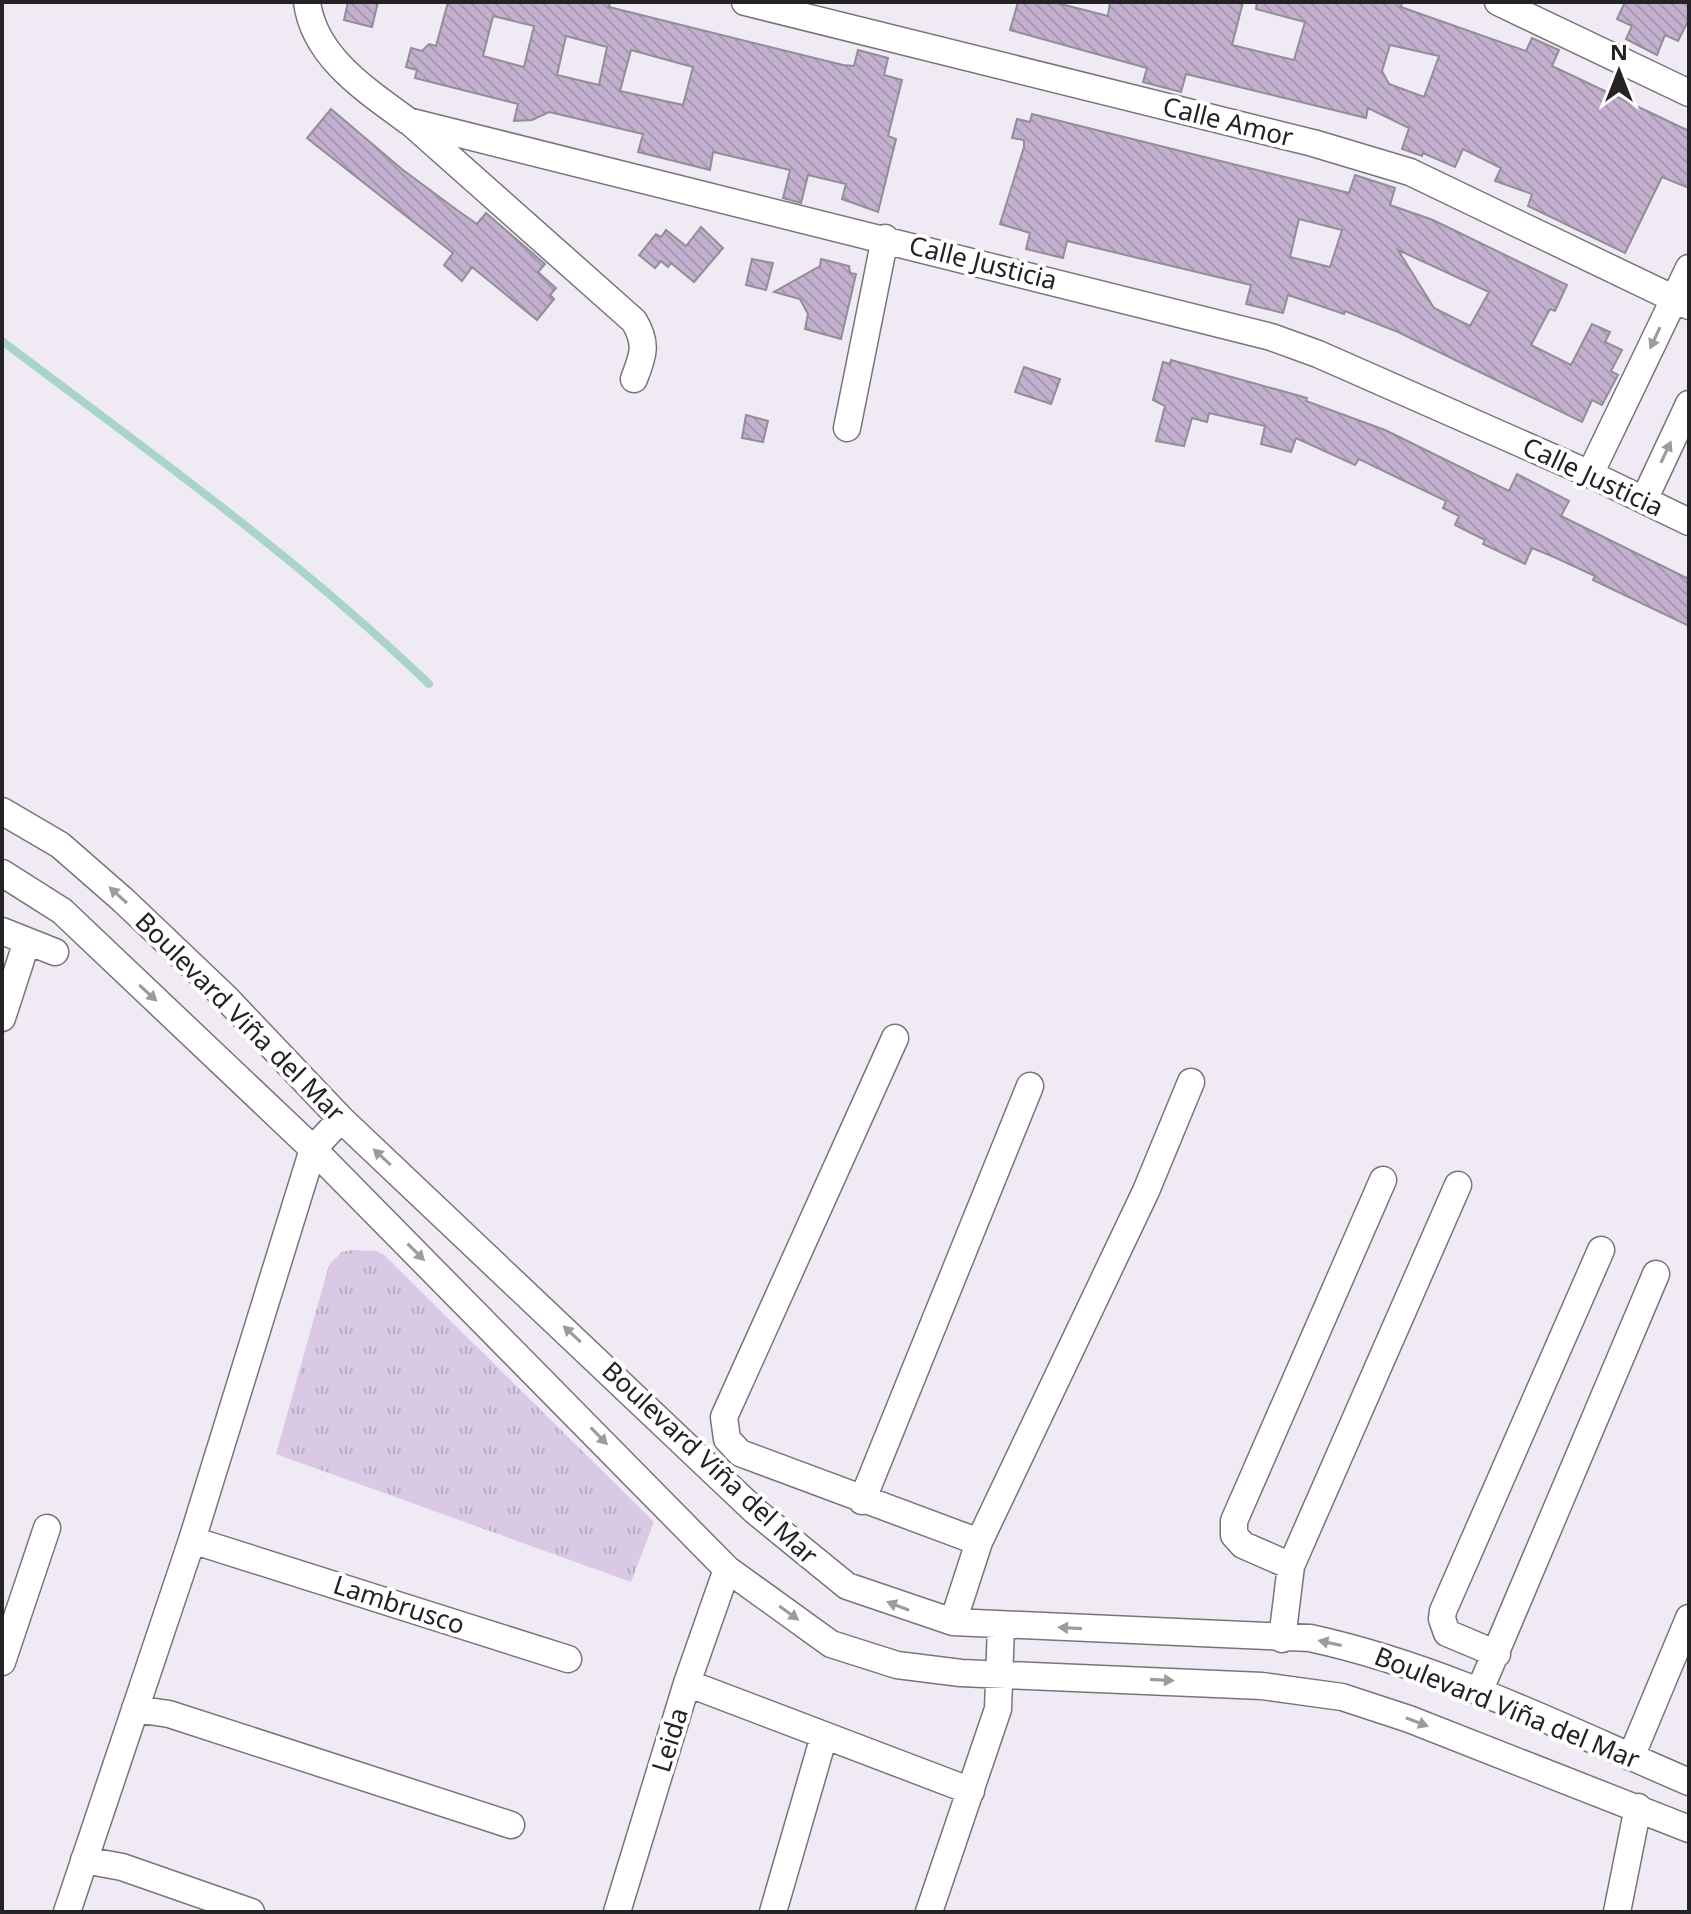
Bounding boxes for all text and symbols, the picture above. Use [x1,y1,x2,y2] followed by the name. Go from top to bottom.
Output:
[1579,32,1659,112] north arrow
[1610,36,1628,66] text: N
[1159,87,1297,155] street label: Calle Amor
[905,226,1061,298] street label: Calle Justicia
[1648,326,1662,350] one-way arrow
[1517,428,1670,524] street label: Calle Justicia
[1659,440,1673,464] one-way arrow
[108,887,127,905] one-way arrow
[128,903,354,1129] street label: Boulevard Viña del Mar
[138,984,157,1002] one-way arrow
[373,1148,392,1166] one-way arrow
[406,1242,425,1260] one-way arrow
[563,1326,582,1344] one-way arrow
[595,1353,827,1572] street label: Boulevard Viña del Mar
[589,1426,608,1445] one-way arrow
[329,1566,470,1642] street label: Lambrusco
[886,1599,910,1612] one-way arrow
[778,1605,799,1620] one-way arrow
[1057,1621,1082,1634] one-way arrow
[1317,1636,1342,1648] one-way arrow
[1369,1637,1646,1777] street label: Boulevard Viña del Mar
[1150,1674,1175,1687] one-way arrow
[642,1703,696,1776] street label: Leida
[1405,1716,1429,1729] one-way arrow

